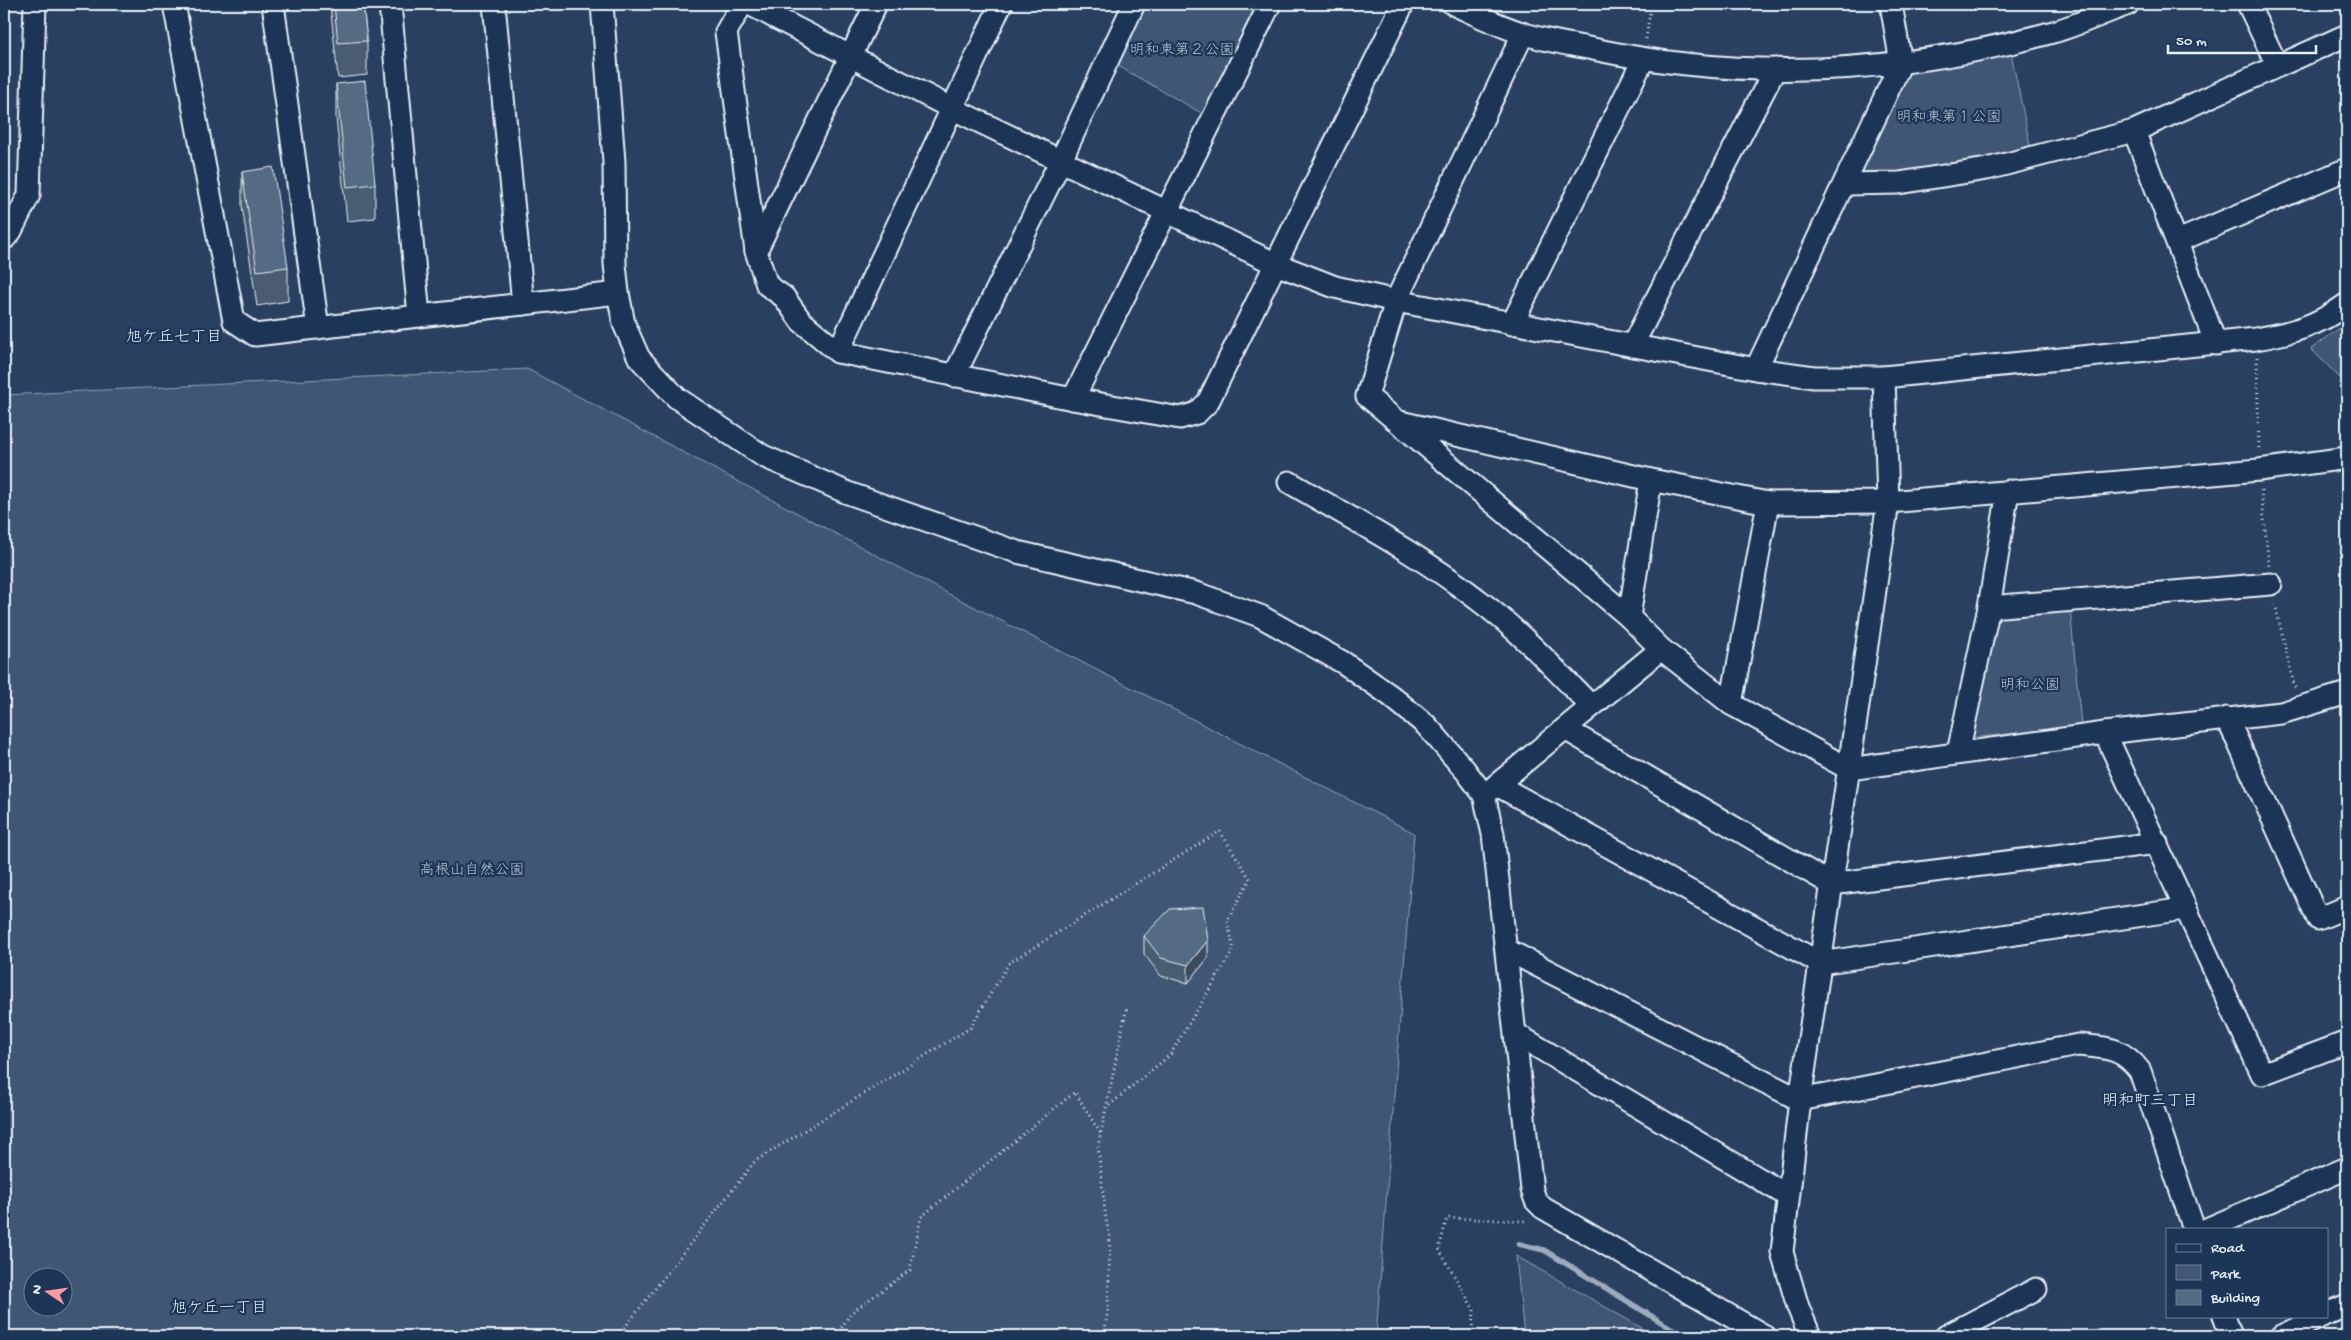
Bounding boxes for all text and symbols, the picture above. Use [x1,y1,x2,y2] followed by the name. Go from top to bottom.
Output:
[2168,22,2316,54] scale bar
[2176,33,2207,51] text: 50 m
[1129,41,1235,60] park label: 明和東第２公園
[1896,108,2002,127] park label: 明和東第１公園
[126,328,222,348] district label: 旭ケ丘七丁目
[2000,677,2060,695] park label: 明和公園
[419,861,525,880] park label: 高根山自然公園
[2102,1092,2198,1112] district label: 明和町三丁目
[2166,1228,2328,1318] legend
[2211,1240,2245,1258] text: Road
[2210,1266,2241,1284] text: Park
[22,1268,72,1318] north arrow
[28,1283,47,1296] text: N
[2210,1290,2260,1308] text: Building
[171,1299,267,1319] district label: 旭ケ丘一丁目

